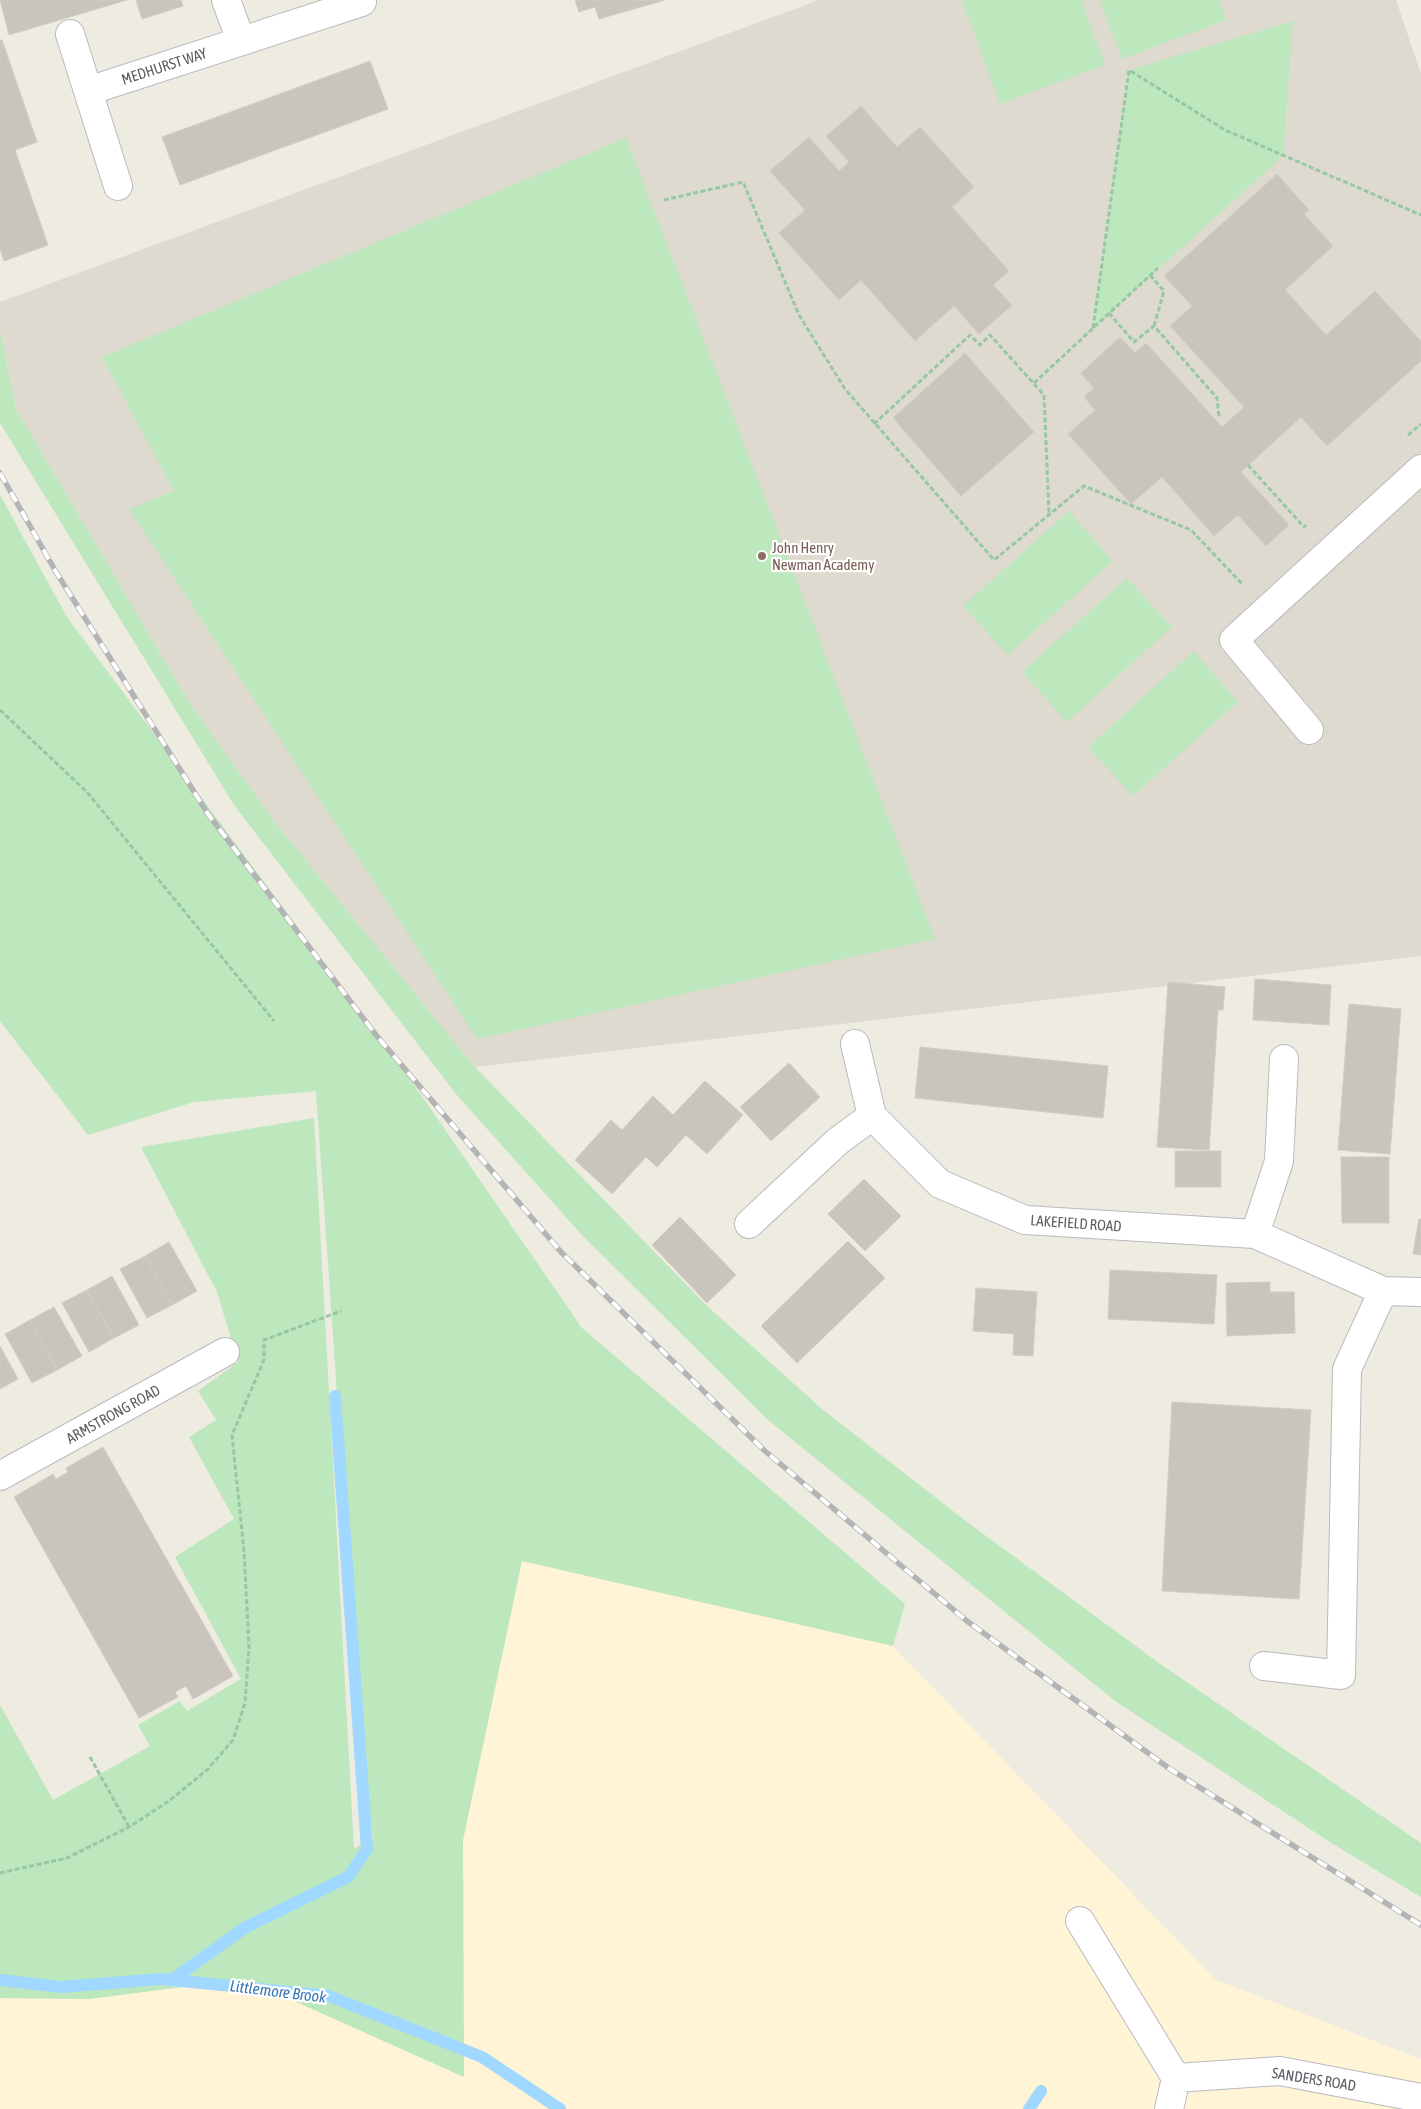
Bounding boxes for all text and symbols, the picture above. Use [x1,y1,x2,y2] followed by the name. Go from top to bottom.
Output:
[119,44,209,88] street label: MEDHURST WAY
[772,539,874,573] place label: John Henry Newman Academy
[756,550,768,562] marker: John Henry Newman Academy
[1030,1211,1122,1235] street label: LAKEFIELD ROAD
[63,1381,163,1447] street label: ARMSTRONG ROAD
[229,1976,328,2006] water label: Littlemore Brook
[1271,2064,1357,2094] street label: SANDERS ROAD

